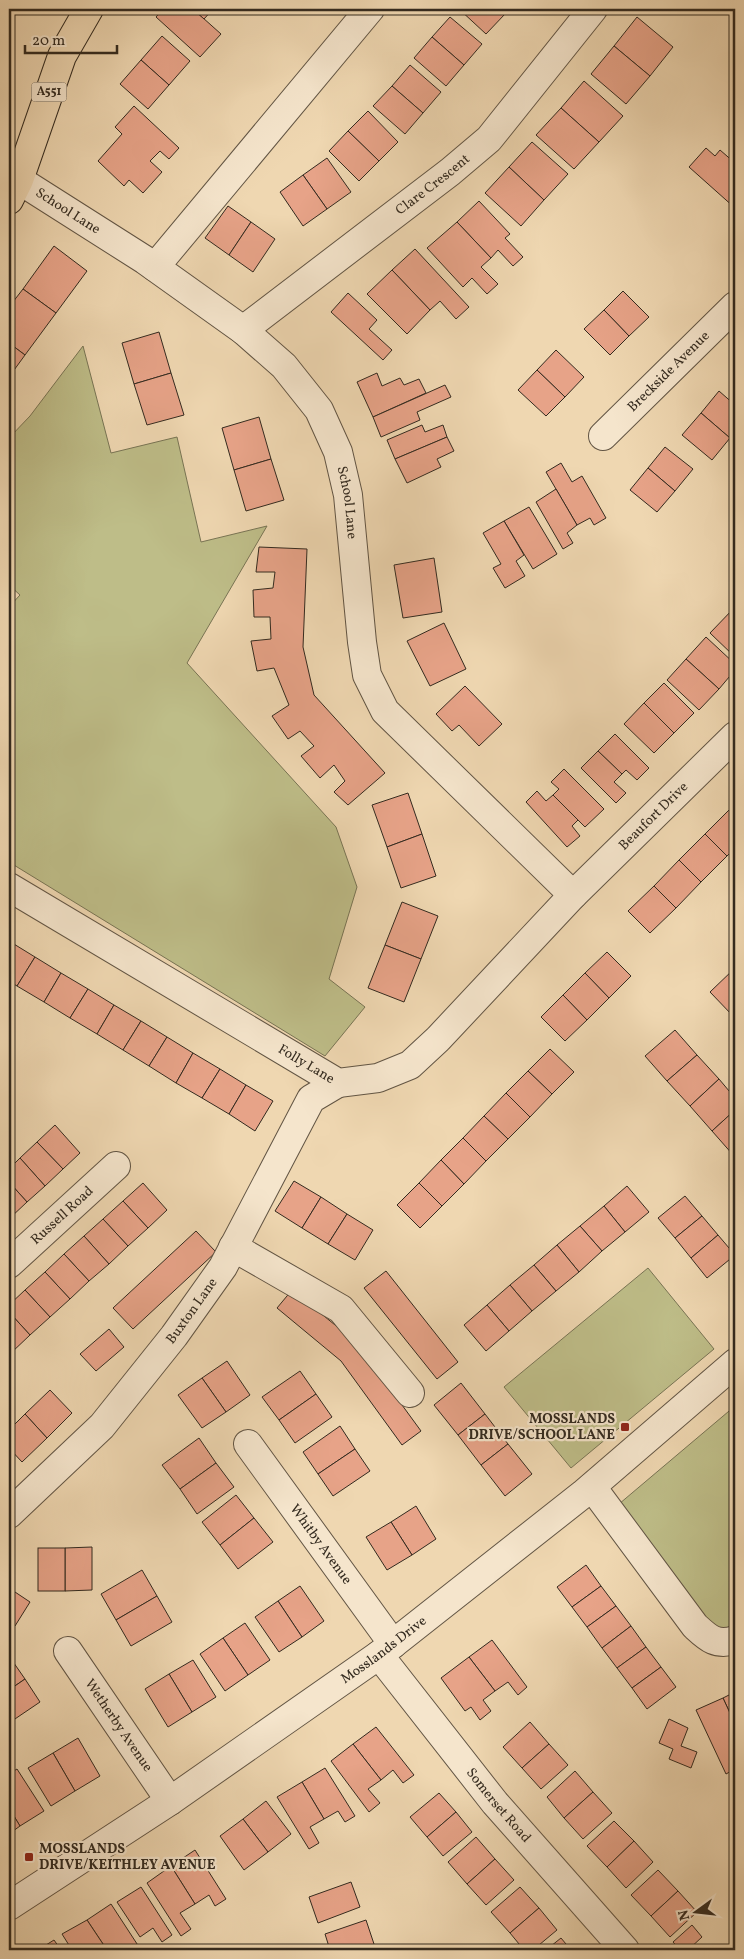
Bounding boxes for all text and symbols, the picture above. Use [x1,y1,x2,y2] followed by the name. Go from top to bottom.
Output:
[25,22,118,54] scale bar
[32,31,65,52] text: 20 m
[32,82,66,101] road number: A551
[392,150,474,220] street label: Clare Crescent
[32,183,104,239] street label: School Lane
[623,326,714,416] street label: Breckside Avenue
[332,464,362,540] street label: School Lane
[614,777,693,855] street label: Beaufort Drive
[274,1040,338,1088] street label: Folly Lane
[27,1182,98,1249] street label: Russell Road
[162,1274,222,1348] street label: Buxton Lane
[468,1410,615,1445] place label: MOSSLANDS DRIVE/SCHOOL LANE
[619,1421,631,1433] marker: MOSSLANDS DRIVE/SCHOOL LANE
[285,1500,356,1589] street label: Whitby Avenue
[337,1611,431,1688] street label: Mosslands Drive
[80,1675,157,1776] street label: Wetherby Avenue
[462,1764,535,1847] street label: Somerset Road
[39,1840,216,1875] place label: MOSSLANDS DRIVE/KEITHLEY AVENUE
[23,1851,35,1863] marker: MOSSLANDS DRIVE/KEITHLEY AVENUE
[672,1886,722,1936] north arrow
[674,1908,695,1922] text: N

